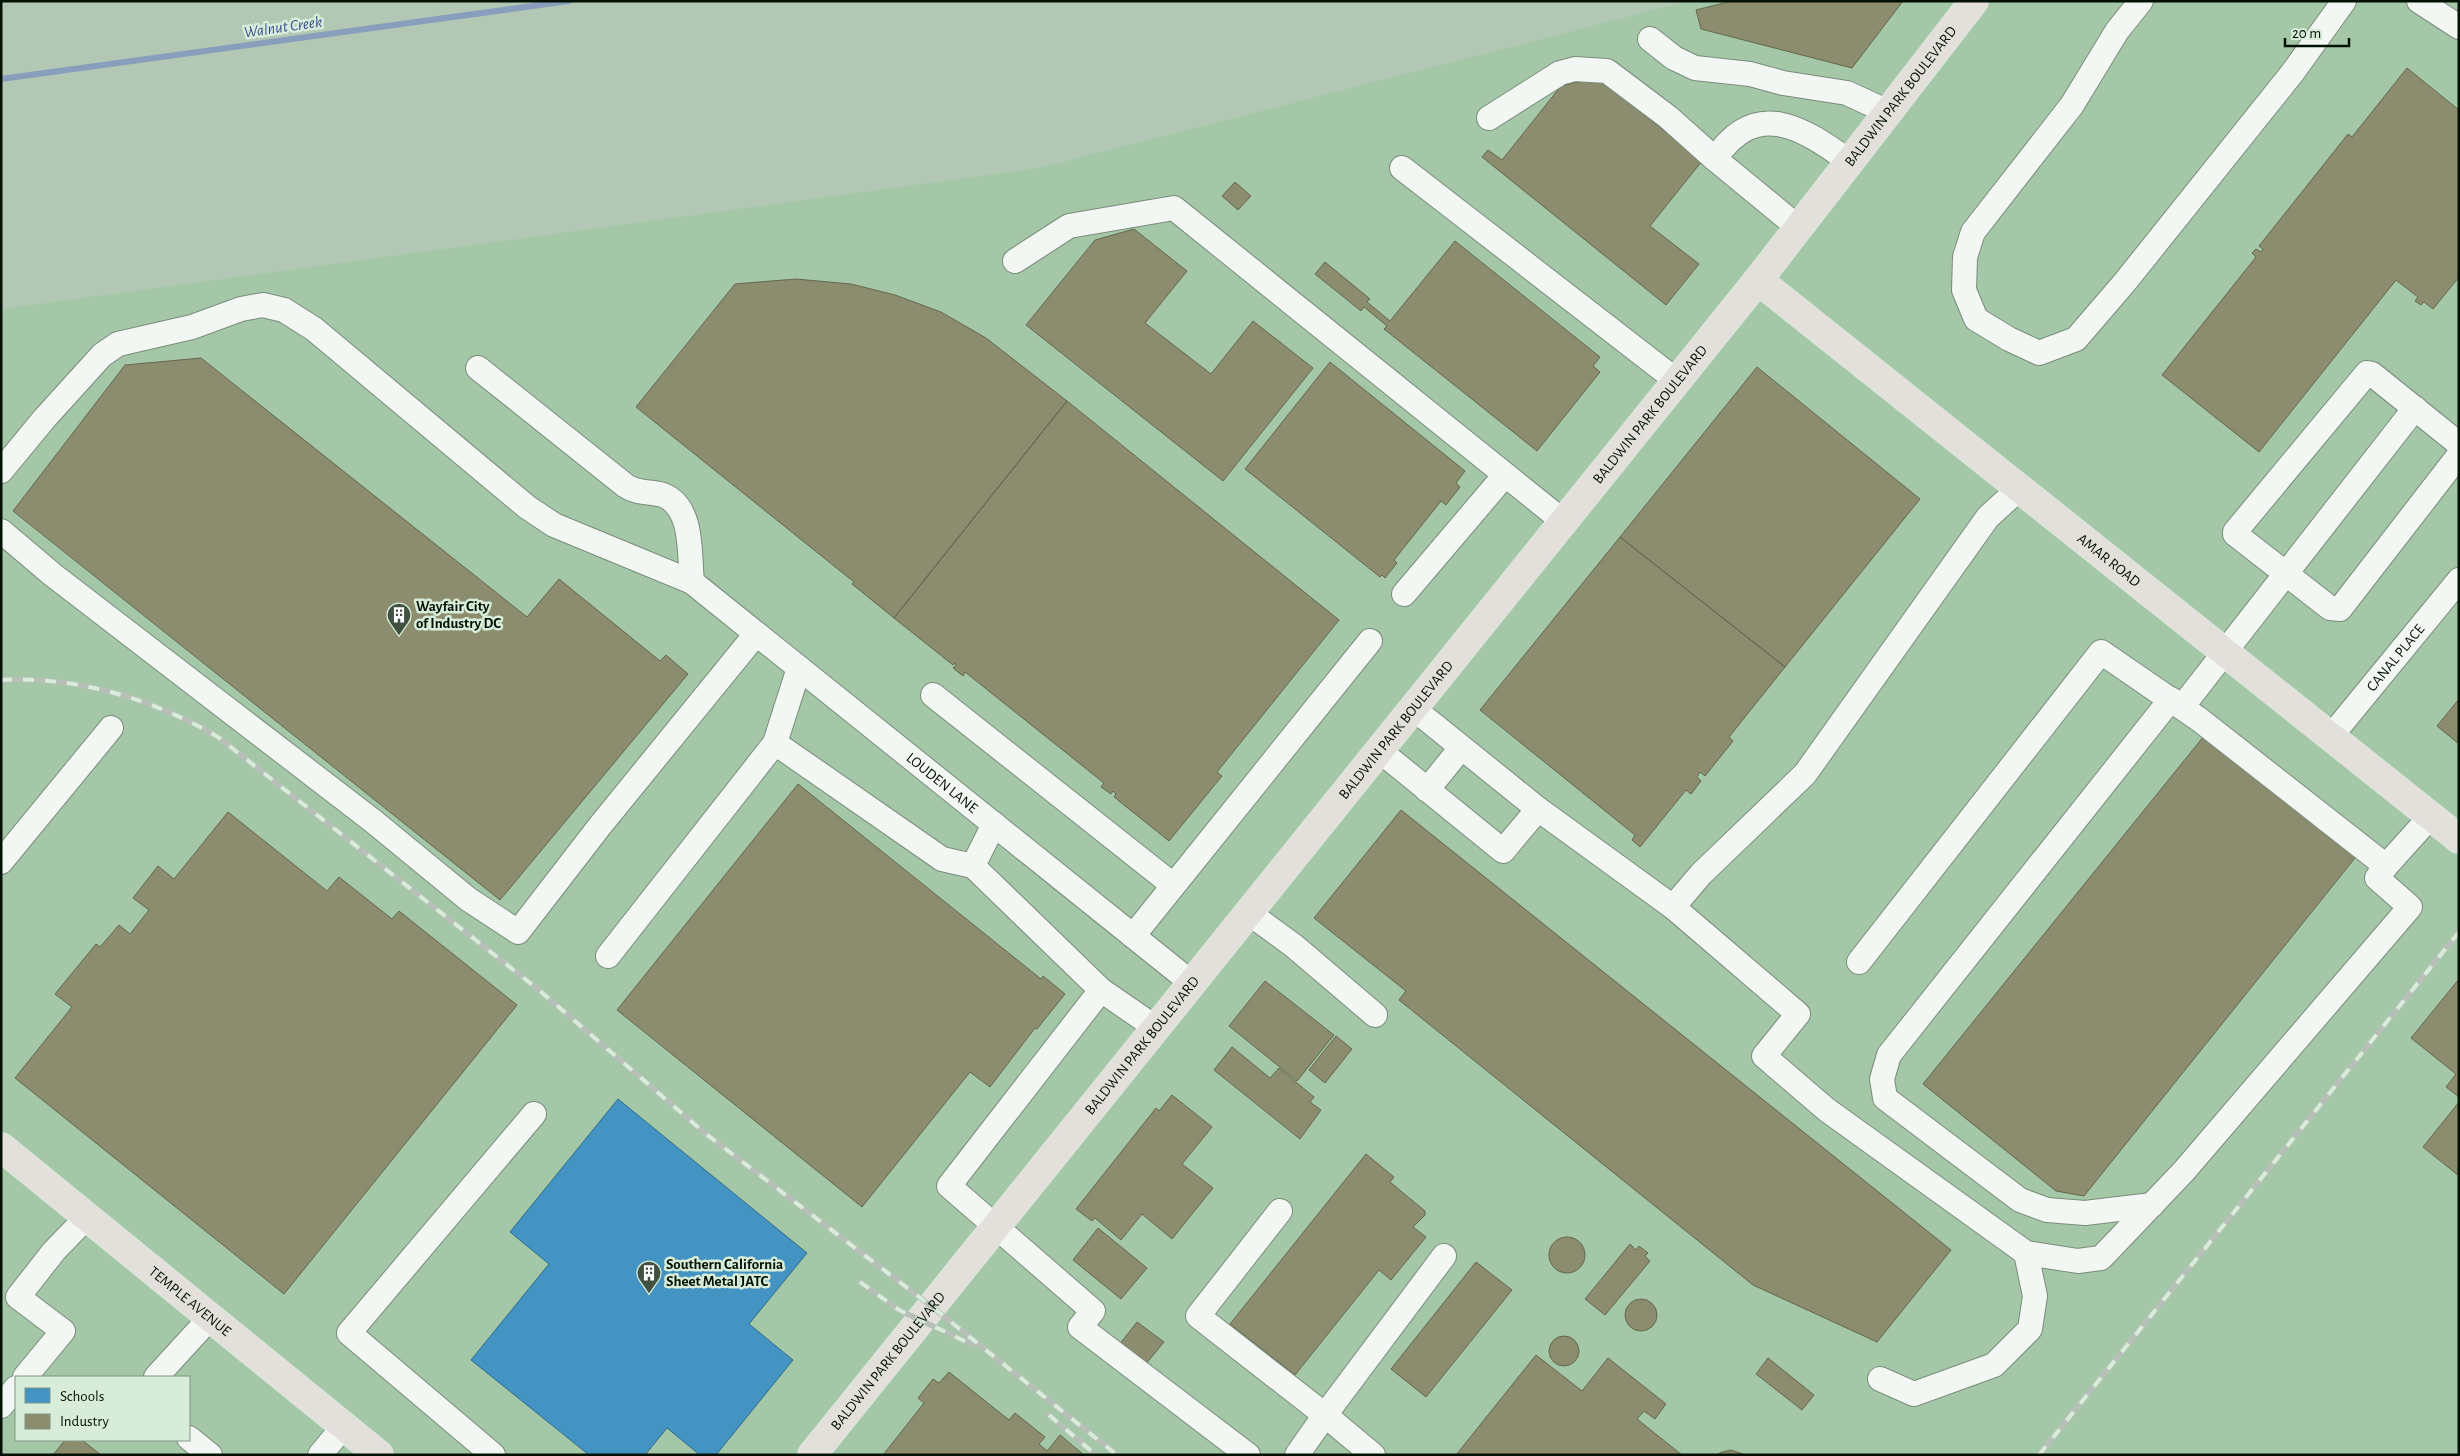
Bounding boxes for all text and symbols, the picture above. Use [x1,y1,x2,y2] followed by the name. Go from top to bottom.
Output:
[243,14,323,40] water label: Walnut Creek
[2285,15,2349,47] scale bar
[1842,23,1960,169] street label: BALDWIN PARK BOULEVARD
[2292,26,2321,41] text: 20 m
[1590,342,1710,487] street label: BALDWIN PARK BOULEVARD
[2074,531,2143,590] street label: AMAR ROAD
[416,599,501,631] place label: Wayfair City of Industry DC
[386,602,412,636] building icon: Wayfair City of Industry DC
[2364,622,2427,694] street label: CANAL PLACE
[1336,658,1456,802] street label: BALDWIN PARK BOULEVARD
[903,750,980,816] street label: LOUDEN LANE
[1082,973,1202,1118] street label: BALDWIN PARK BOULEVARD
[666,1257,783,1289] place label: Southern California Sheet Metal JATC
[636,1260,662,1294] building icon: Southern California Sheet Metal JATC
[146,1264,234,1339] street label: TEMPLE AVENUE
[828,1289,948,1433] street label: BALDWIN PARK BOULEVARD
[15,1376,190,1441] legend
[60,1389,104,1404] text: Schools
[60,1414,109,1429] text: Industry

